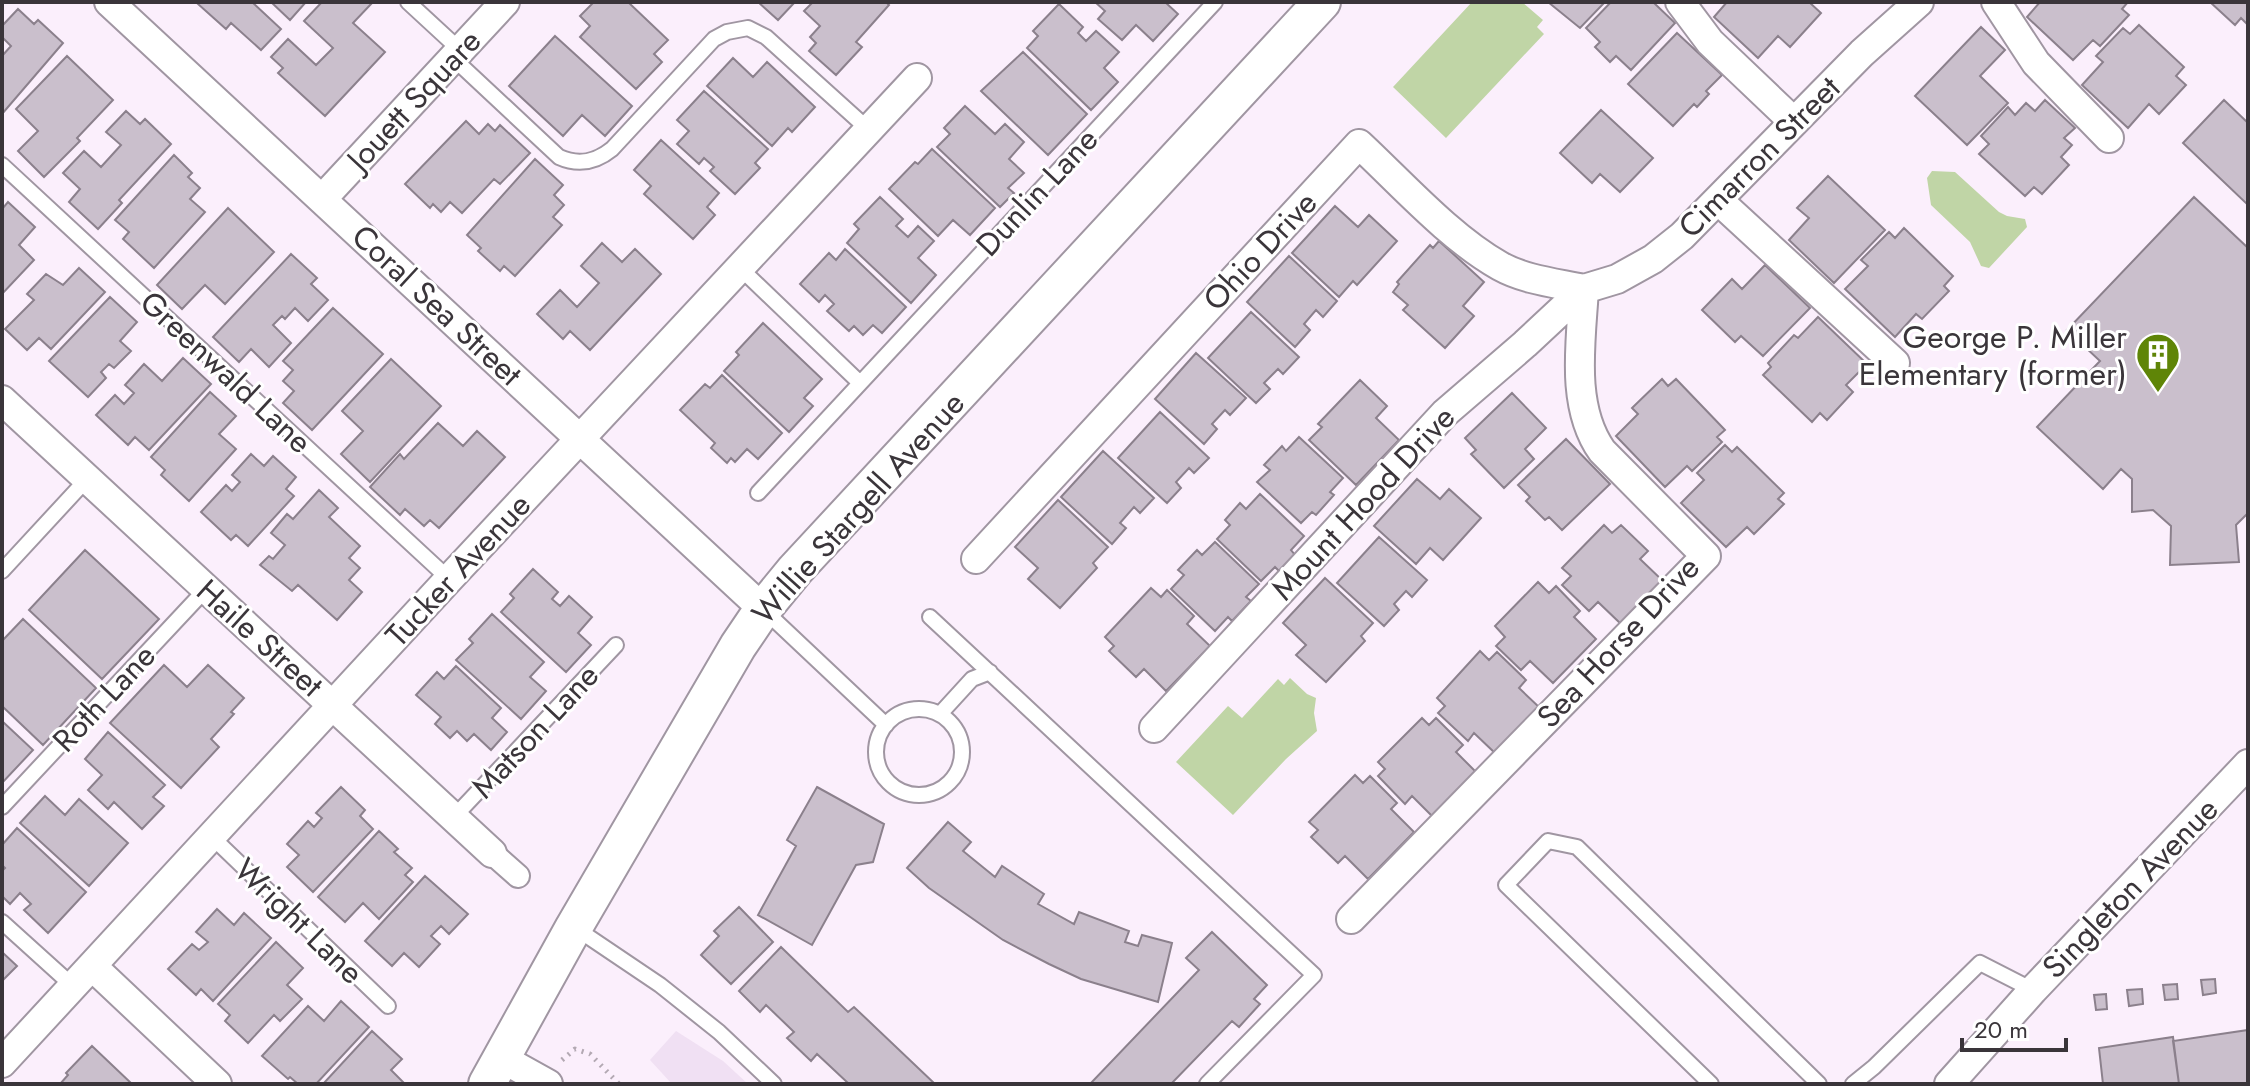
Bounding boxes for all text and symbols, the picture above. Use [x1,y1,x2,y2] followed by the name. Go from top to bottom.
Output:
[334,19,492,184] street label: Jouett Square
[1668,65,1851,248] street label: Cimarron Street
[965,118,1109,266] street label: Dunlin Lane
[1193,181,1327,321] street label: Ohio Drive
[342,214,533,396] street label: Coral Sea Street
[130,280,322,464] street label: Greenwald Lane
[1859,314,2127,397] place label: George P. Miller Elementary (former)
[2134,331,2182,394] building icon: George P. Miller Elementary (former)
[741,382,975,634] street label: Willie Stargell Avenue
[1261,396,1465,610] street label: Mount Hood Drive
[375,483,541,657] street label: Tucker Avenue
[1526,546,1710,738] street label: Sea Horse Drive
[186,569,334,708] street label: Haile Street
[42,634,166,762] street label: Roth Lane
[461,654,609,808] street label: Matson Lane
[2031,787,2229,989] street label: Singleton Avenue
[224,847,374,995] street label: Wright Lane
[1962,1002,2066,1052] scale bar
[1974,1012,2028,1047] text: 20 m

